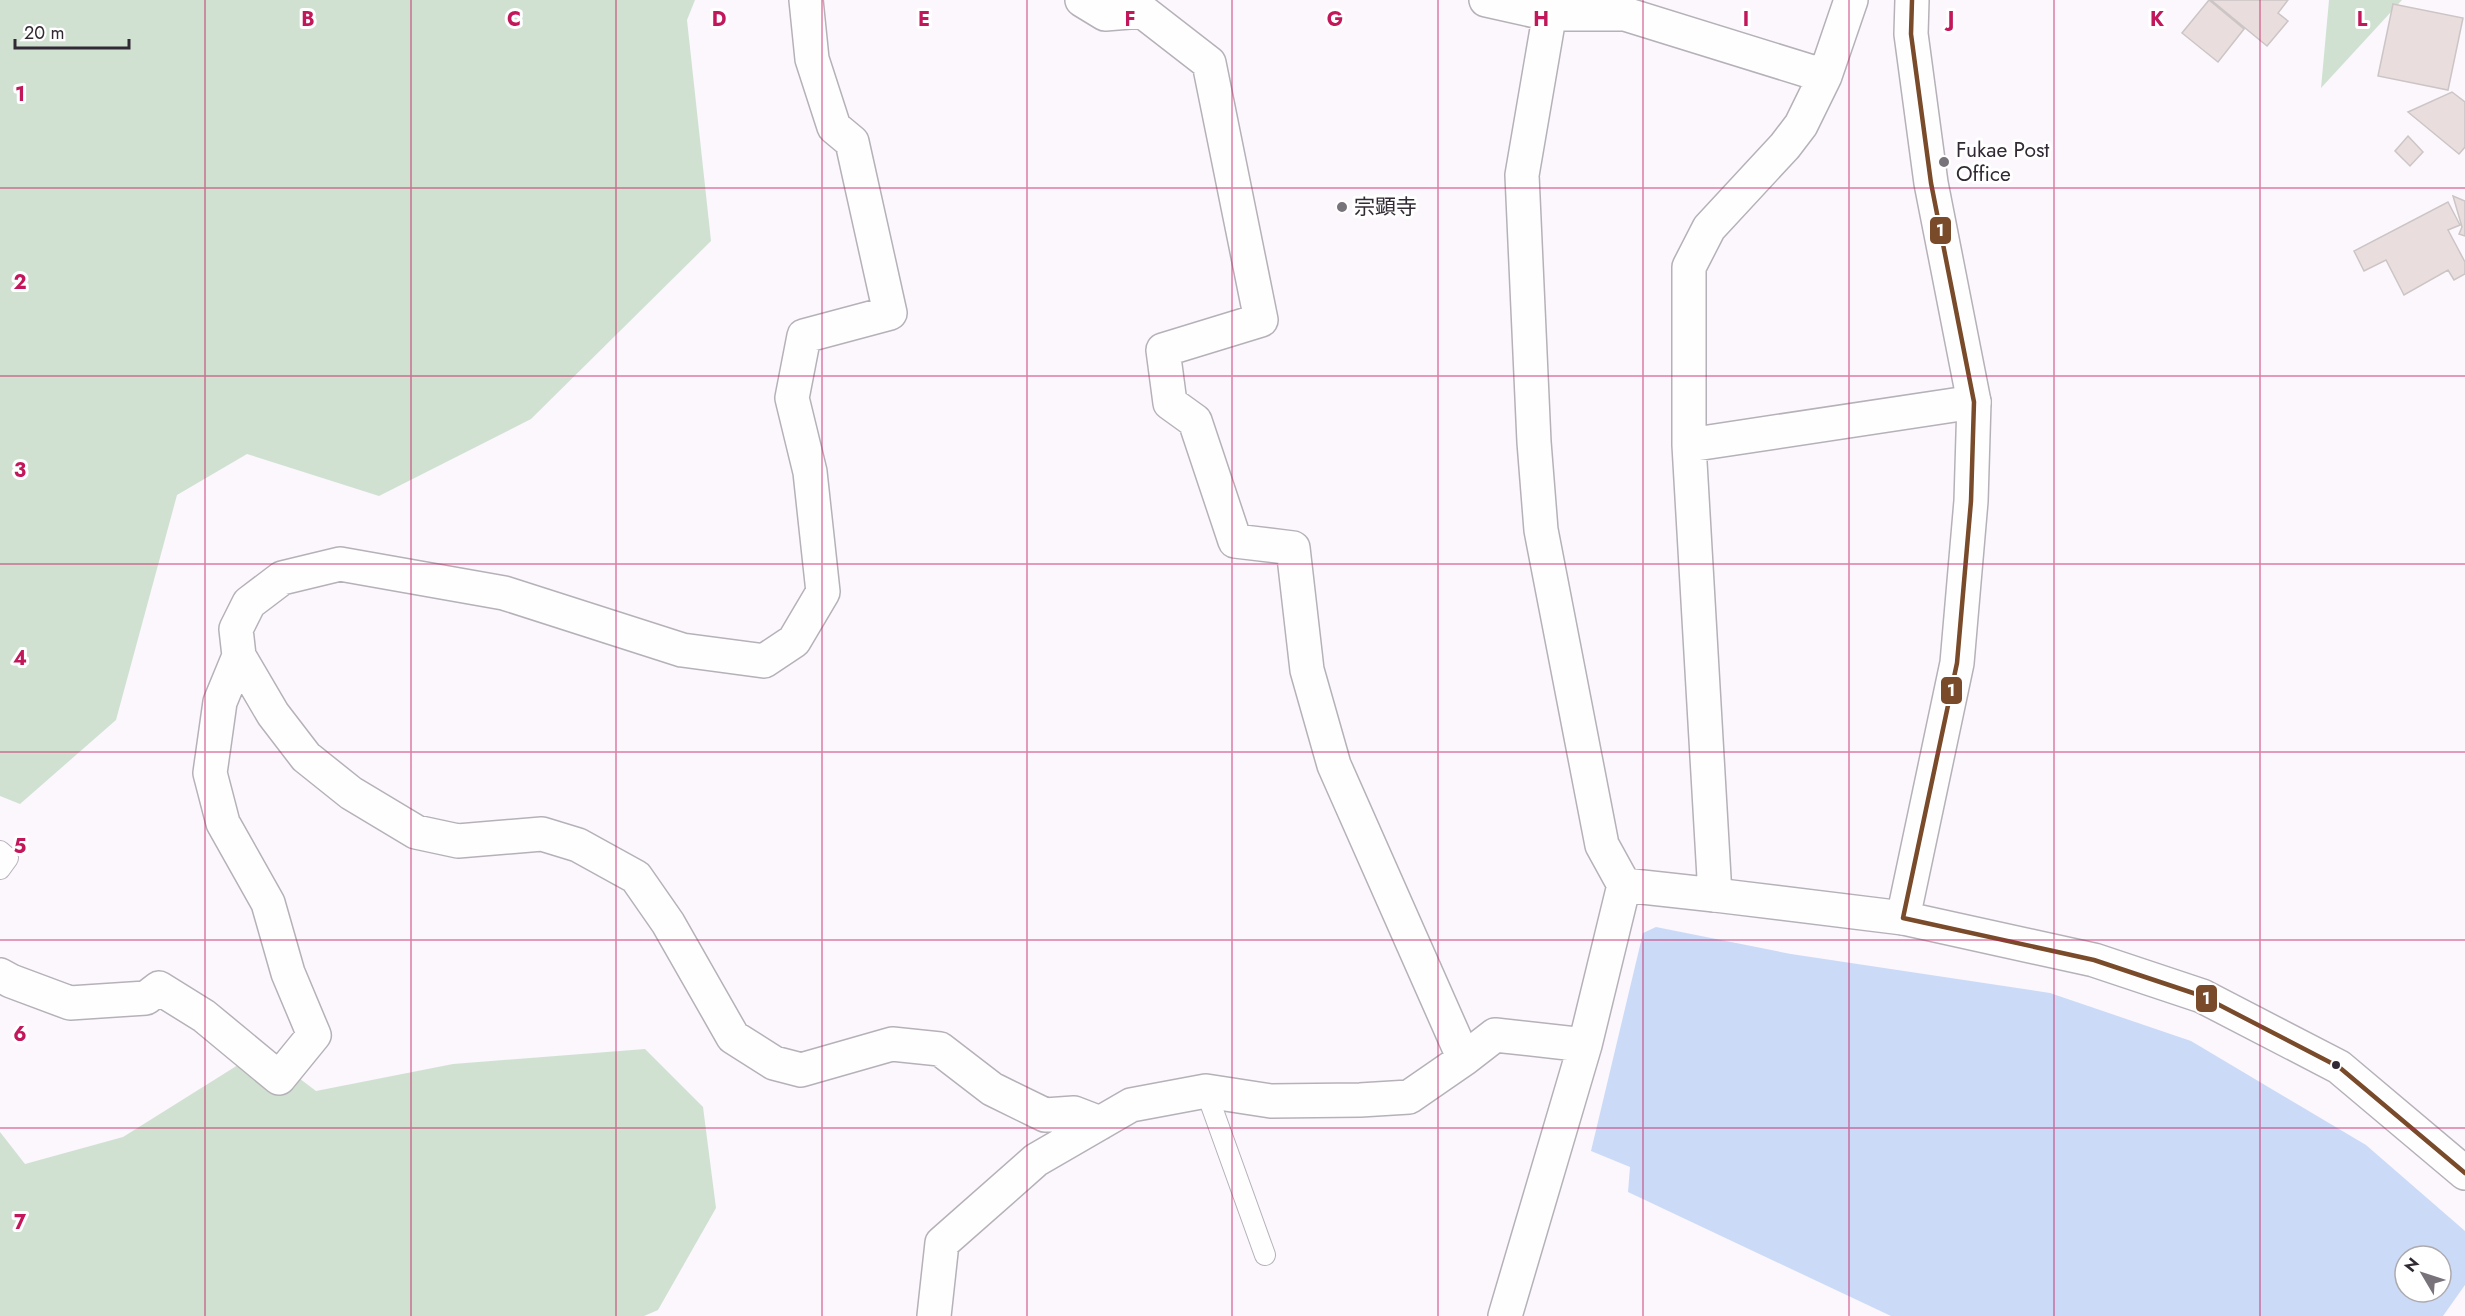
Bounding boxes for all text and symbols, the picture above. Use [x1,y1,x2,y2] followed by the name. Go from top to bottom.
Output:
[301,5,315,34] text: B
[507,5,521,34] text: C
[712,5,726,34] text: D
[918,5,930,34] text: E
[1124,5,1136,34] text: F
[1327,5,1343,34] text: G
[1533,5,1549,34] text: H
[1743,5,1749,34] text: I
[1944,5,1954,34] text: J
[2150,5,2164,34] text: K
[2357,5,2368,34] text: L
[15,12,129,50] scale bar
[24,20,64,46] text: 20 m
[15,80,25,109] text: 1
[1956,135,2049,189] place label: Fukae Post Office
[1937,155,1951,169] marker: Fukae Post Office
[1354,192,1417,222] place label: 宗顕寺
[1335,200,1349,214] marker: 宗顕寺
[1929,216,1952,245] line badge: 1
[1936,219,1944,242] text: 1
[13,268,27,297] text: 2
[14,456,26,485] text: 3
[13,644,27,673] text: 4
[1940,676,1963,705] line badge: 1
[1947,679,1955,702] text: 1
[14,832,27,861] text: 5
[2195,984,2218,1013] line badge: 1
[2202,987,2210,1010] text: 1
[13,1020,27,1049] text: 6
[2330,1059,2342,1071] unlabelled marker
[14,1208,27,1237] text: 7
[2393,1244,2453,1304] north arrow
[2399,1253,2425,1277] text: N

